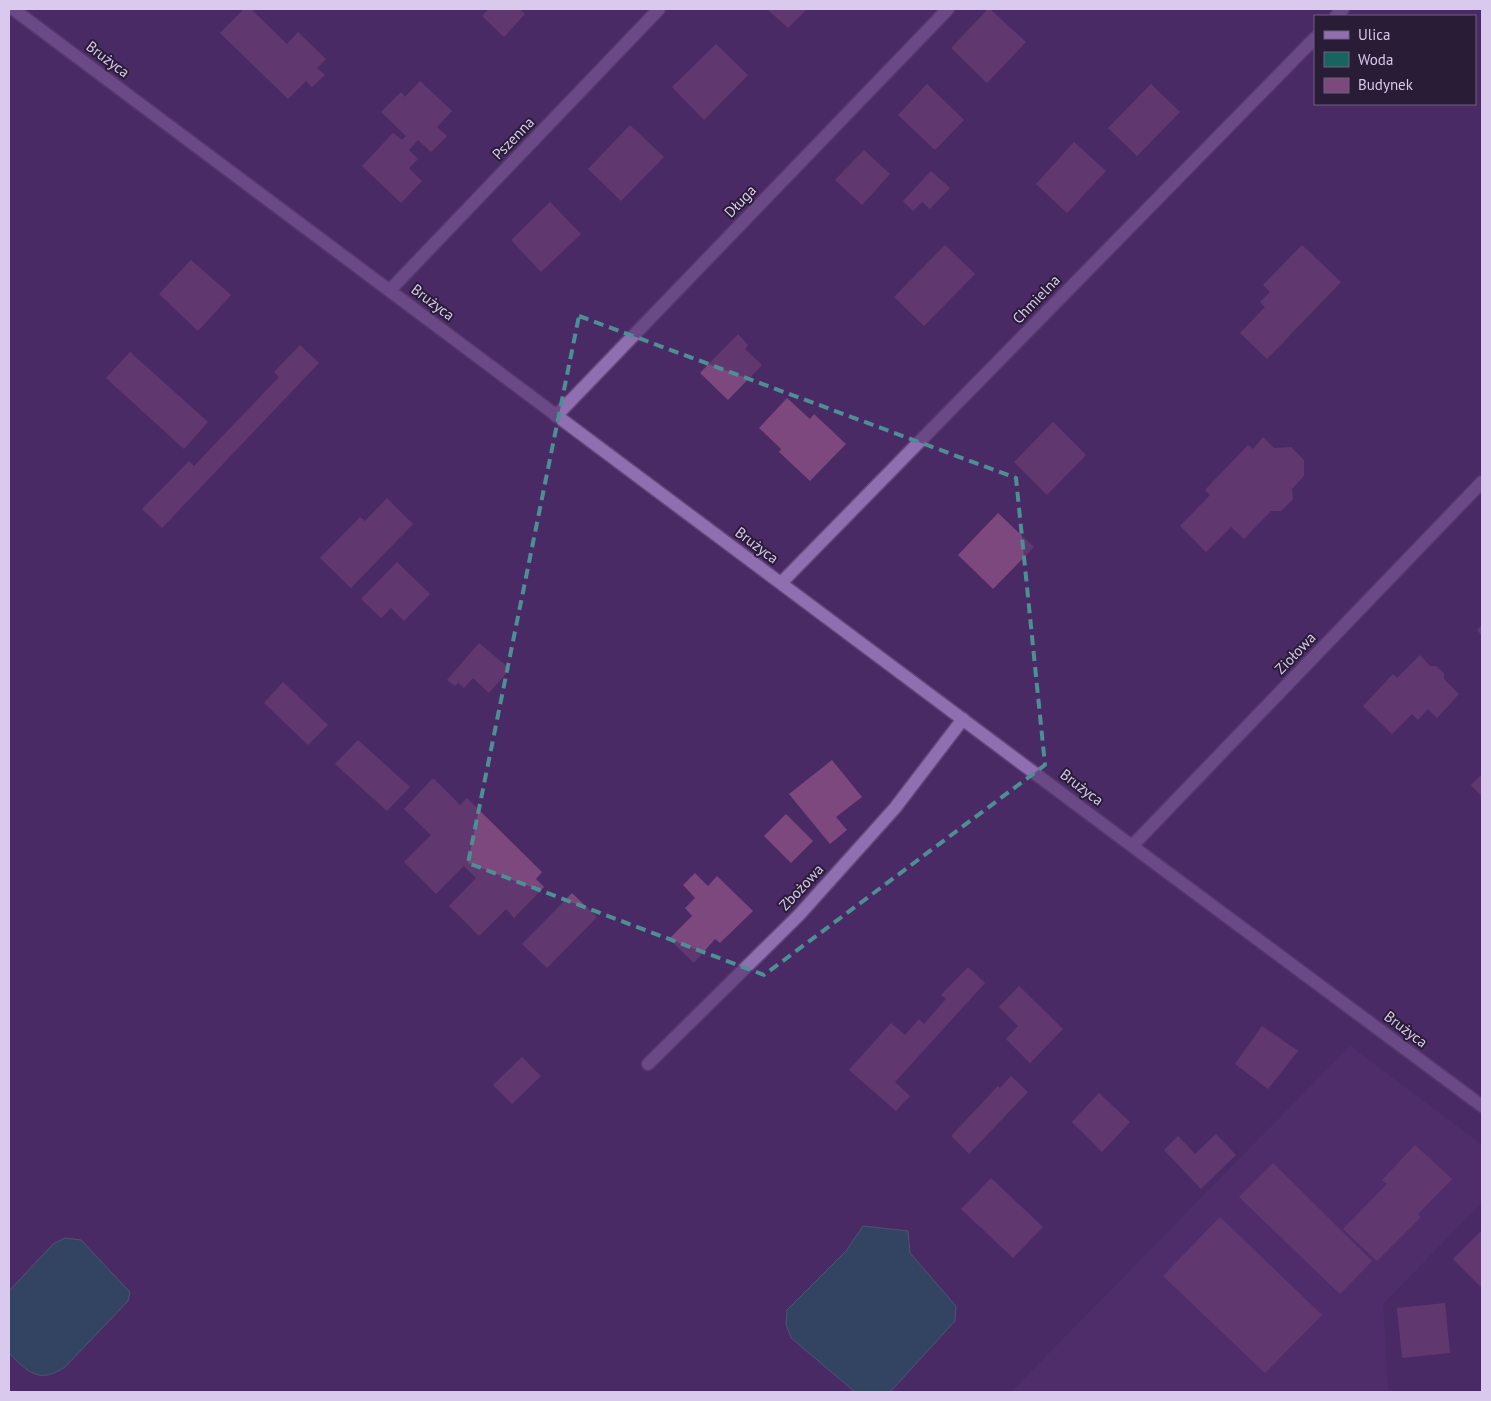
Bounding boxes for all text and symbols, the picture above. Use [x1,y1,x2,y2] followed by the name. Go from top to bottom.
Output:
[1314,15,1476,105] legend
[1358,25,1390,44] text: Ulica
[83,37,133,81] street label: Brużyca
[1358,50,1393,69] text: Woda
[1358,75,1414,94] text: Budynek
[488,113,538,163] street label: Pszenna
[720,181,760,221] street label: Długa
[1008,271,1064,327] street label: Chmielna
[408,280,458,324] street label: Brużyca
[732,523,782,567] street label: Brużyca
[1270,628,1320,678] street label: Ziołowa
[1057,765,1107,809] street label: Brużyca
[775,860,827,914] street label: Zbożowa
[1381,1007,1431,1051] street label: Brużyca

